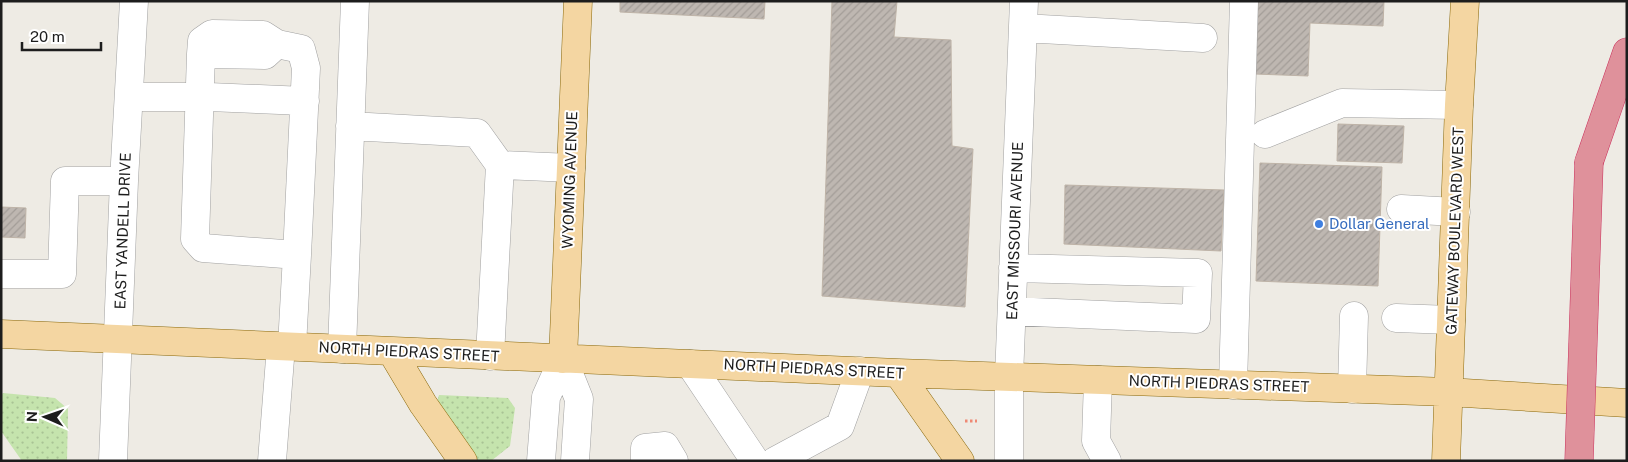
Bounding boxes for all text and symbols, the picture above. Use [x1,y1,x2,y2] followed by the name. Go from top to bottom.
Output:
[22,20,101,52] scale bar
[30,28,65,45] text: 20 m
[559,111,580,249] street label: WYOMING AVENUE
[1442,127,1467,335] street label: GATEWAY BOULEVARD WEST
[1003,142,1026,320] street label: EAST MISSOURI AVENUE
[111,152,134,310] street label: EAST YANDELL DRIVE
[1329,215,1430,232] place label: Dollar General
[1313,218,1325,230] marker: Dollar General
[318,338,500,365] street label: NORTH PIEDRAS STREET
[723,355,905,382] street label: NORTH PIEDRAS STREET
[1128,372,1310,395] street label: NORTH PIEDRAS STREET
[20,392,70,442] north arrow
[24,411,40,422] text: N

